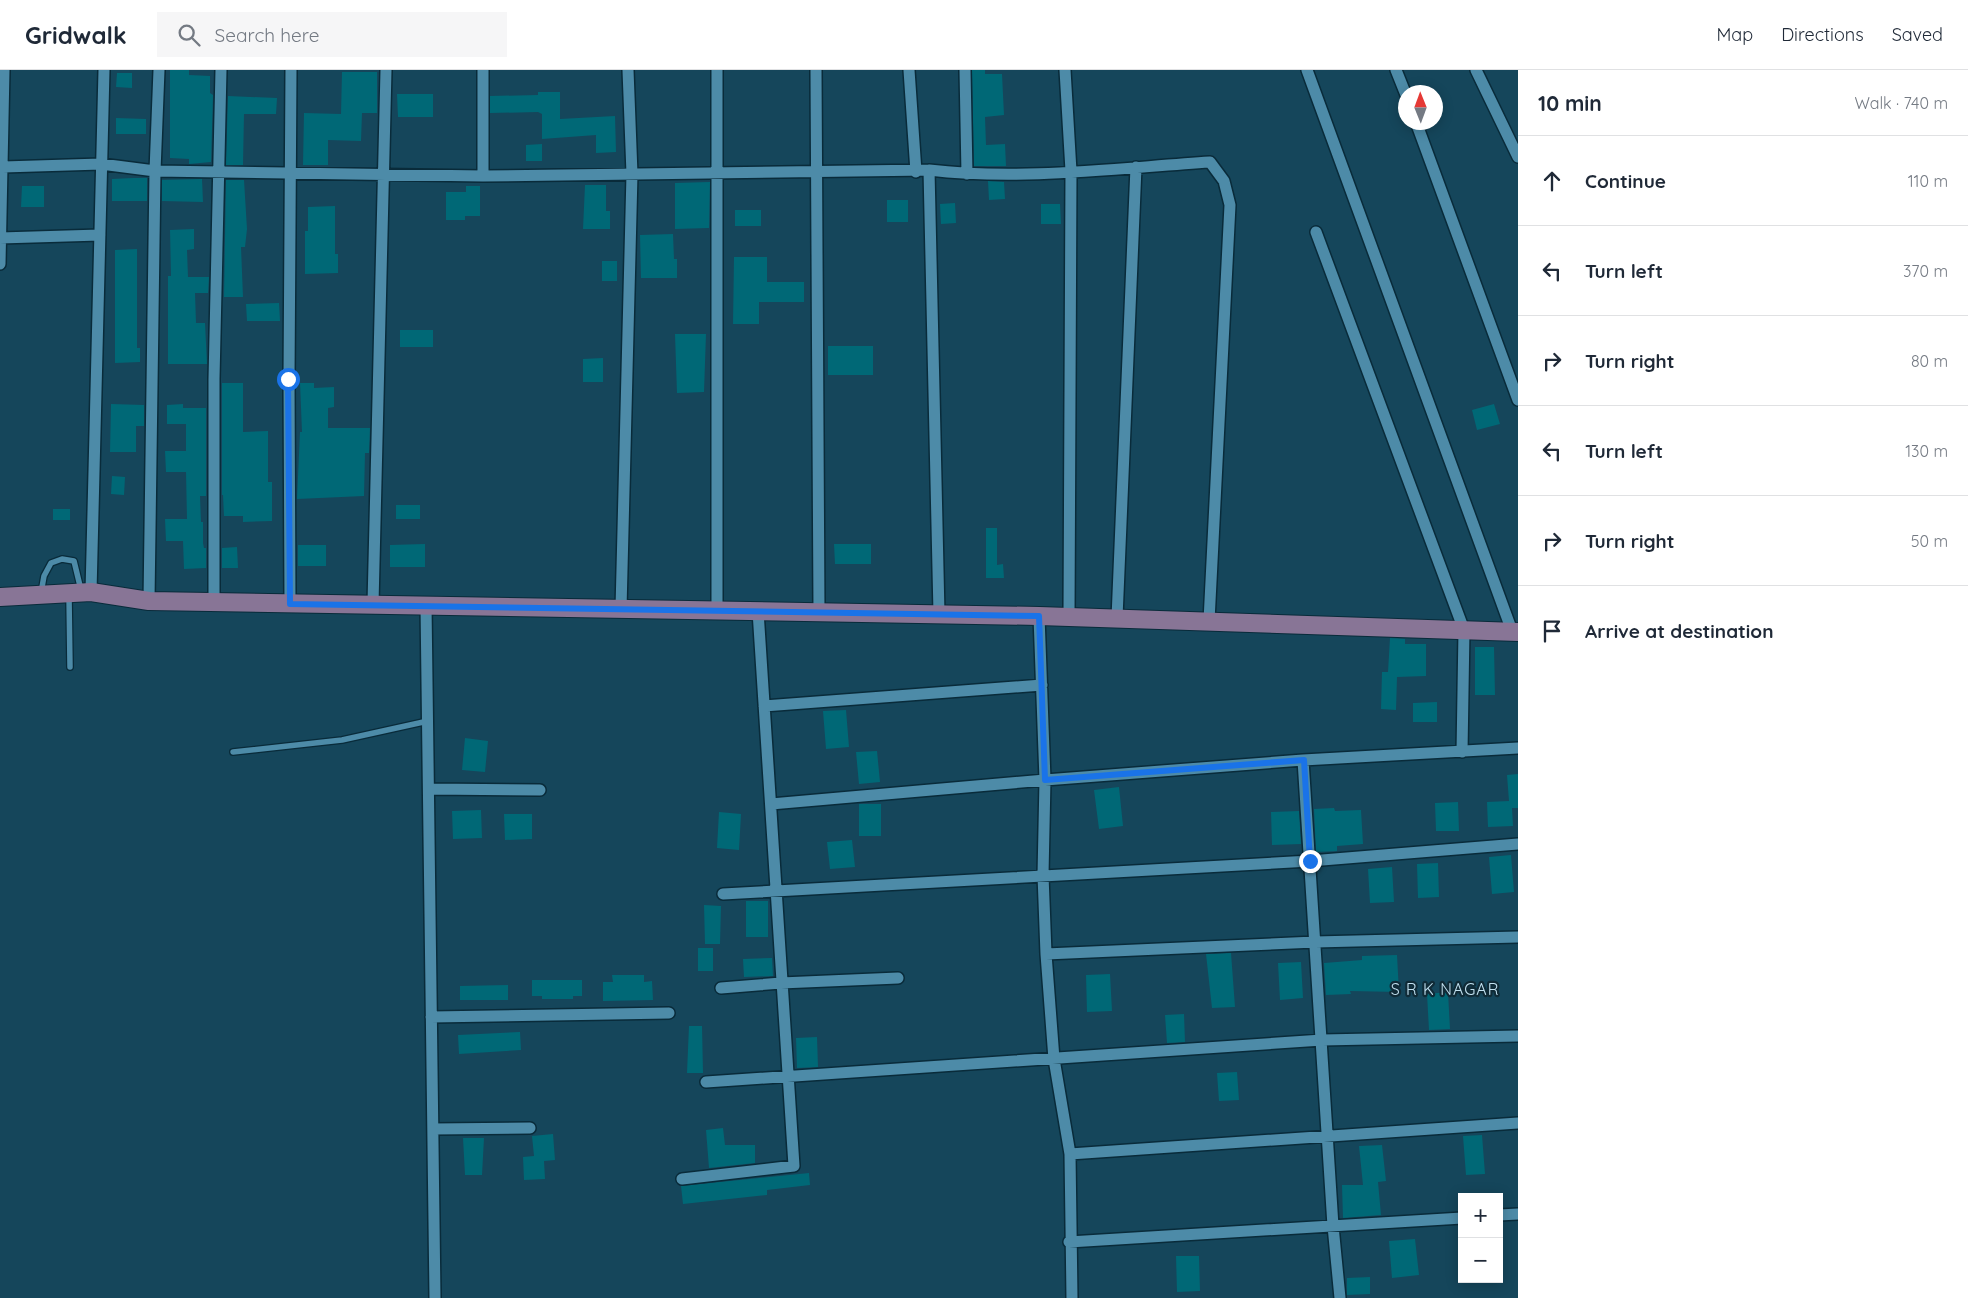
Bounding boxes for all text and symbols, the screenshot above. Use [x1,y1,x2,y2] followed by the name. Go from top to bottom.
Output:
[157,12,507,57] search box
[25,20,127,50] text: Gridwalk
[175,21,203,49] icon: search
[215,23,319,47] text: Search here
[1716,23,1753,46] text: Map
[1781,23,1864,46] text: Directions
[1892,23,1943,46] text: Saved
[1398,85,1443,130] north arrow
[1538,90,1602,116] text: 10 min
[1854,93,1948,113] text: Walk · 740 m
[1538,167,1566,195] icon: ahead
[1585,169,1666,193] text: Continue
[1908,171,1948,191] text: 110 m
[1538,257,1566,285] icon: left
[1585,259,1663,283] text: Turn left
[1903,261,1948,281] text: 370 m
[1538,347,1566,375] icon: right
[1585,349,1674,373] text: Turn right
[1911,351,1948,371] text: 80 m
[277,368,300,391] route start
[1538,437,1566,465] icon: left
[1585,439,1663,463] text: Turn left
[1905,441,1948,461] text: 130 m
[1538,527,1566,555] icon: right
[1585,529,1674,553] text: Turn right
[1911,531,1948,551] text: 50 m
[1538,617,1566,645] icon: arrive
[1585,619,1774,643] text: Arrive at destination
[1299,850,1322,873] route end
[1391,979,1499,999] district label: S R K NAGAR
[1458,1193,1503,1283] map controls
[1458,1193,1503,1238] button: +
[1458,1238,1503,1283] button: −

